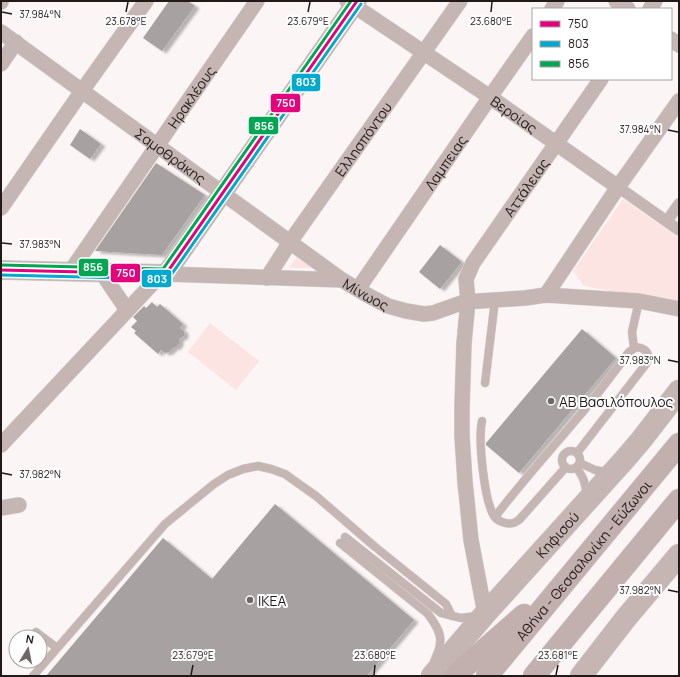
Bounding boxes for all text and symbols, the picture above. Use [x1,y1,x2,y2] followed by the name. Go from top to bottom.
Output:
[19,7,61,21] text: 37.984°N
[532,8,672,80] legend
[106,14,147,28] text: 23.678°E
[287,14,329,28] text: 23.679°E
[470,14,512,28] text: 23.680°E
[568,15,588,32] text: 750
[568,35,589,52] text: 803
[568,55,589,72] text: 856
[163,62,219,132] street label: Ηρακλέους
[291,73,321,92] line badge: 803
[296,74,316,89] text: 803
[487,91,542,137] street label: Βεροίας
[270,93,301,113] line badge: 750
[276,95,296,110] text: 750
[330,98,396,180] street label: Ελλησπόντου
[248,116,279,135] line badge: 856
[254,118,274,133] text: 856
[619,122,661,136] text: 37.984°N
[131,123,210,188] street label: Σαμοθράκης
[420,131,471,193] street label: Λαμπειας
[499,154,553,220] street label: Αττάλειας
[19,237,61,251] text: 37.983°N
[78,258,109,277] line badge: 856
[83,259,103,274] text: 856
[110,263,141,283] line badge: 750
[116,265,136,280] text: 750
[141,269,172,288] line badge: 803
[147,271,167,286] text: 803
[340,273,393,315] street label: Μίνωος
[619,353,661,367] text: 37.983°N
[559,392,674,411] place label: ΑΒ Βασιλόπουλος
[546,396,556,406] marker: ΑΒ Βασιλόπουλος
[19,467,61,481] text: 37.982°N
[511,475,655,644] street label: Αθήνα - Θεσσαλονίκη - Εύζωνοι
[531,507,583,562] street label: Κηφισού
[619,583,661,597] text: 37.982°N
[258,591,287,610] place label: IKEA
[245,595,255,605] marker: IKEA
[8,629,48,669] north arrow
[25,631,35,647] text: N
[172,648,214,662] text: 23.679°E
[354,648,396,662] text: 23.680°E
[538,648,578,662] text: 23.681°E

